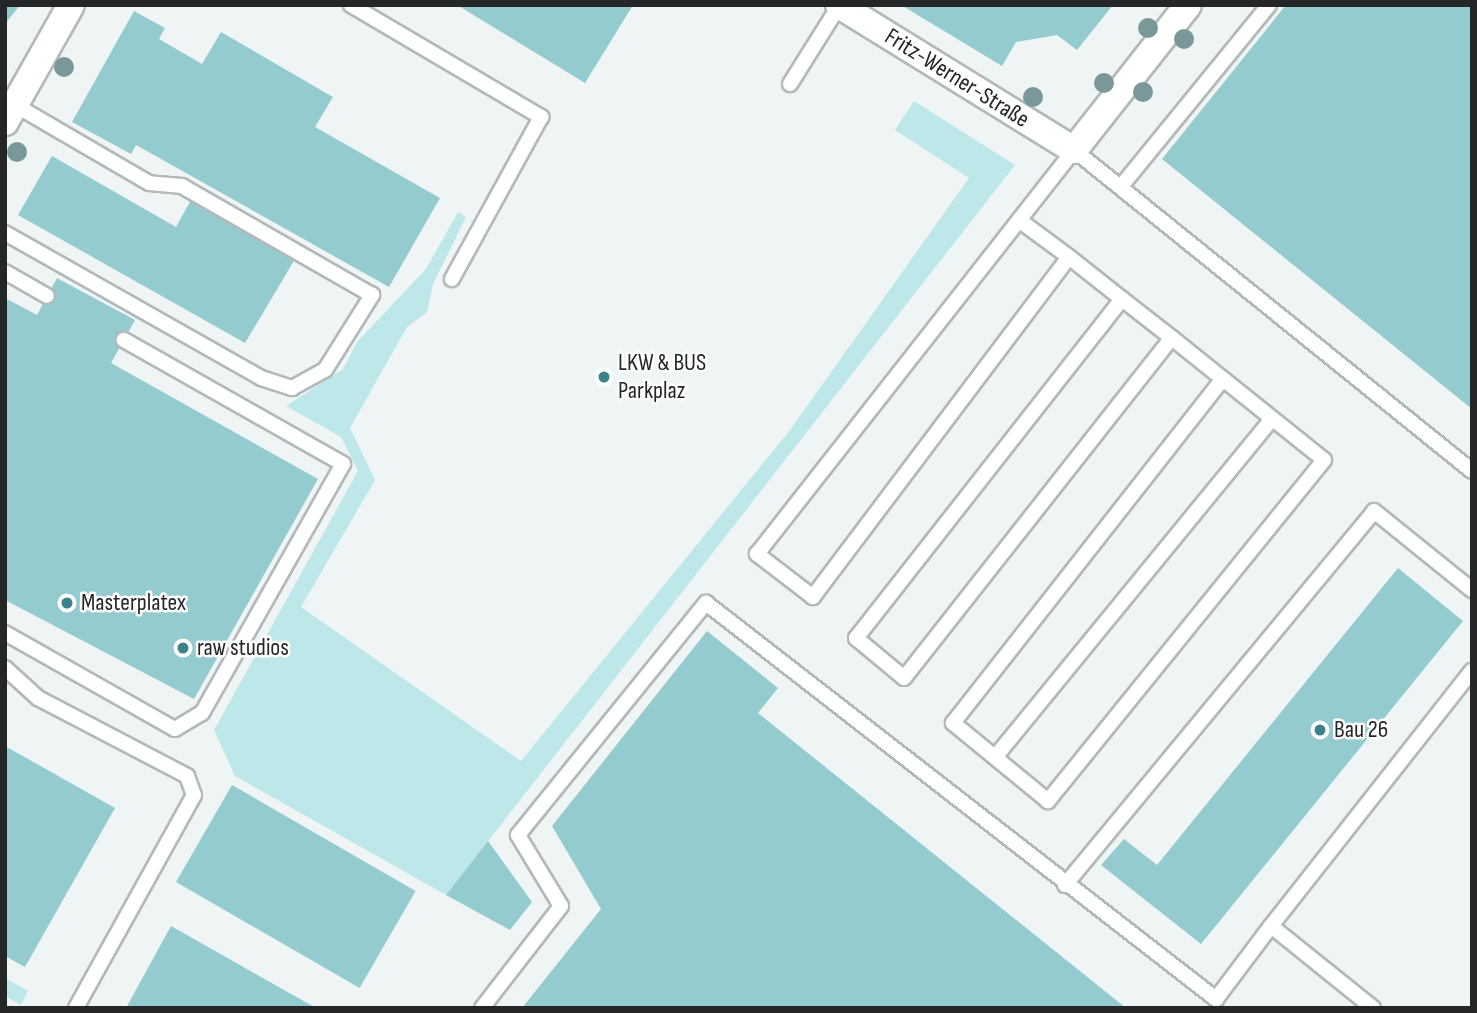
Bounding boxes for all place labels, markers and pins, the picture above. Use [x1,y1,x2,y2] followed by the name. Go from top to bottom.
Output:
[618,349,706,405] place label: LKW & BUS Parkplaz
[596,369,612,385] marker: LKW & BUS Parkplaz
[81,589,186,617] place label: Masterplatex
[59,595,75,611] marker: Masterplatex
[197,634,289,662] place label: raw studios
[175,640,191,656] marker: raw studios
[1334,716,1388,744] place label: Bau 26
[1312,722,1328,738] marker: Bau 26

